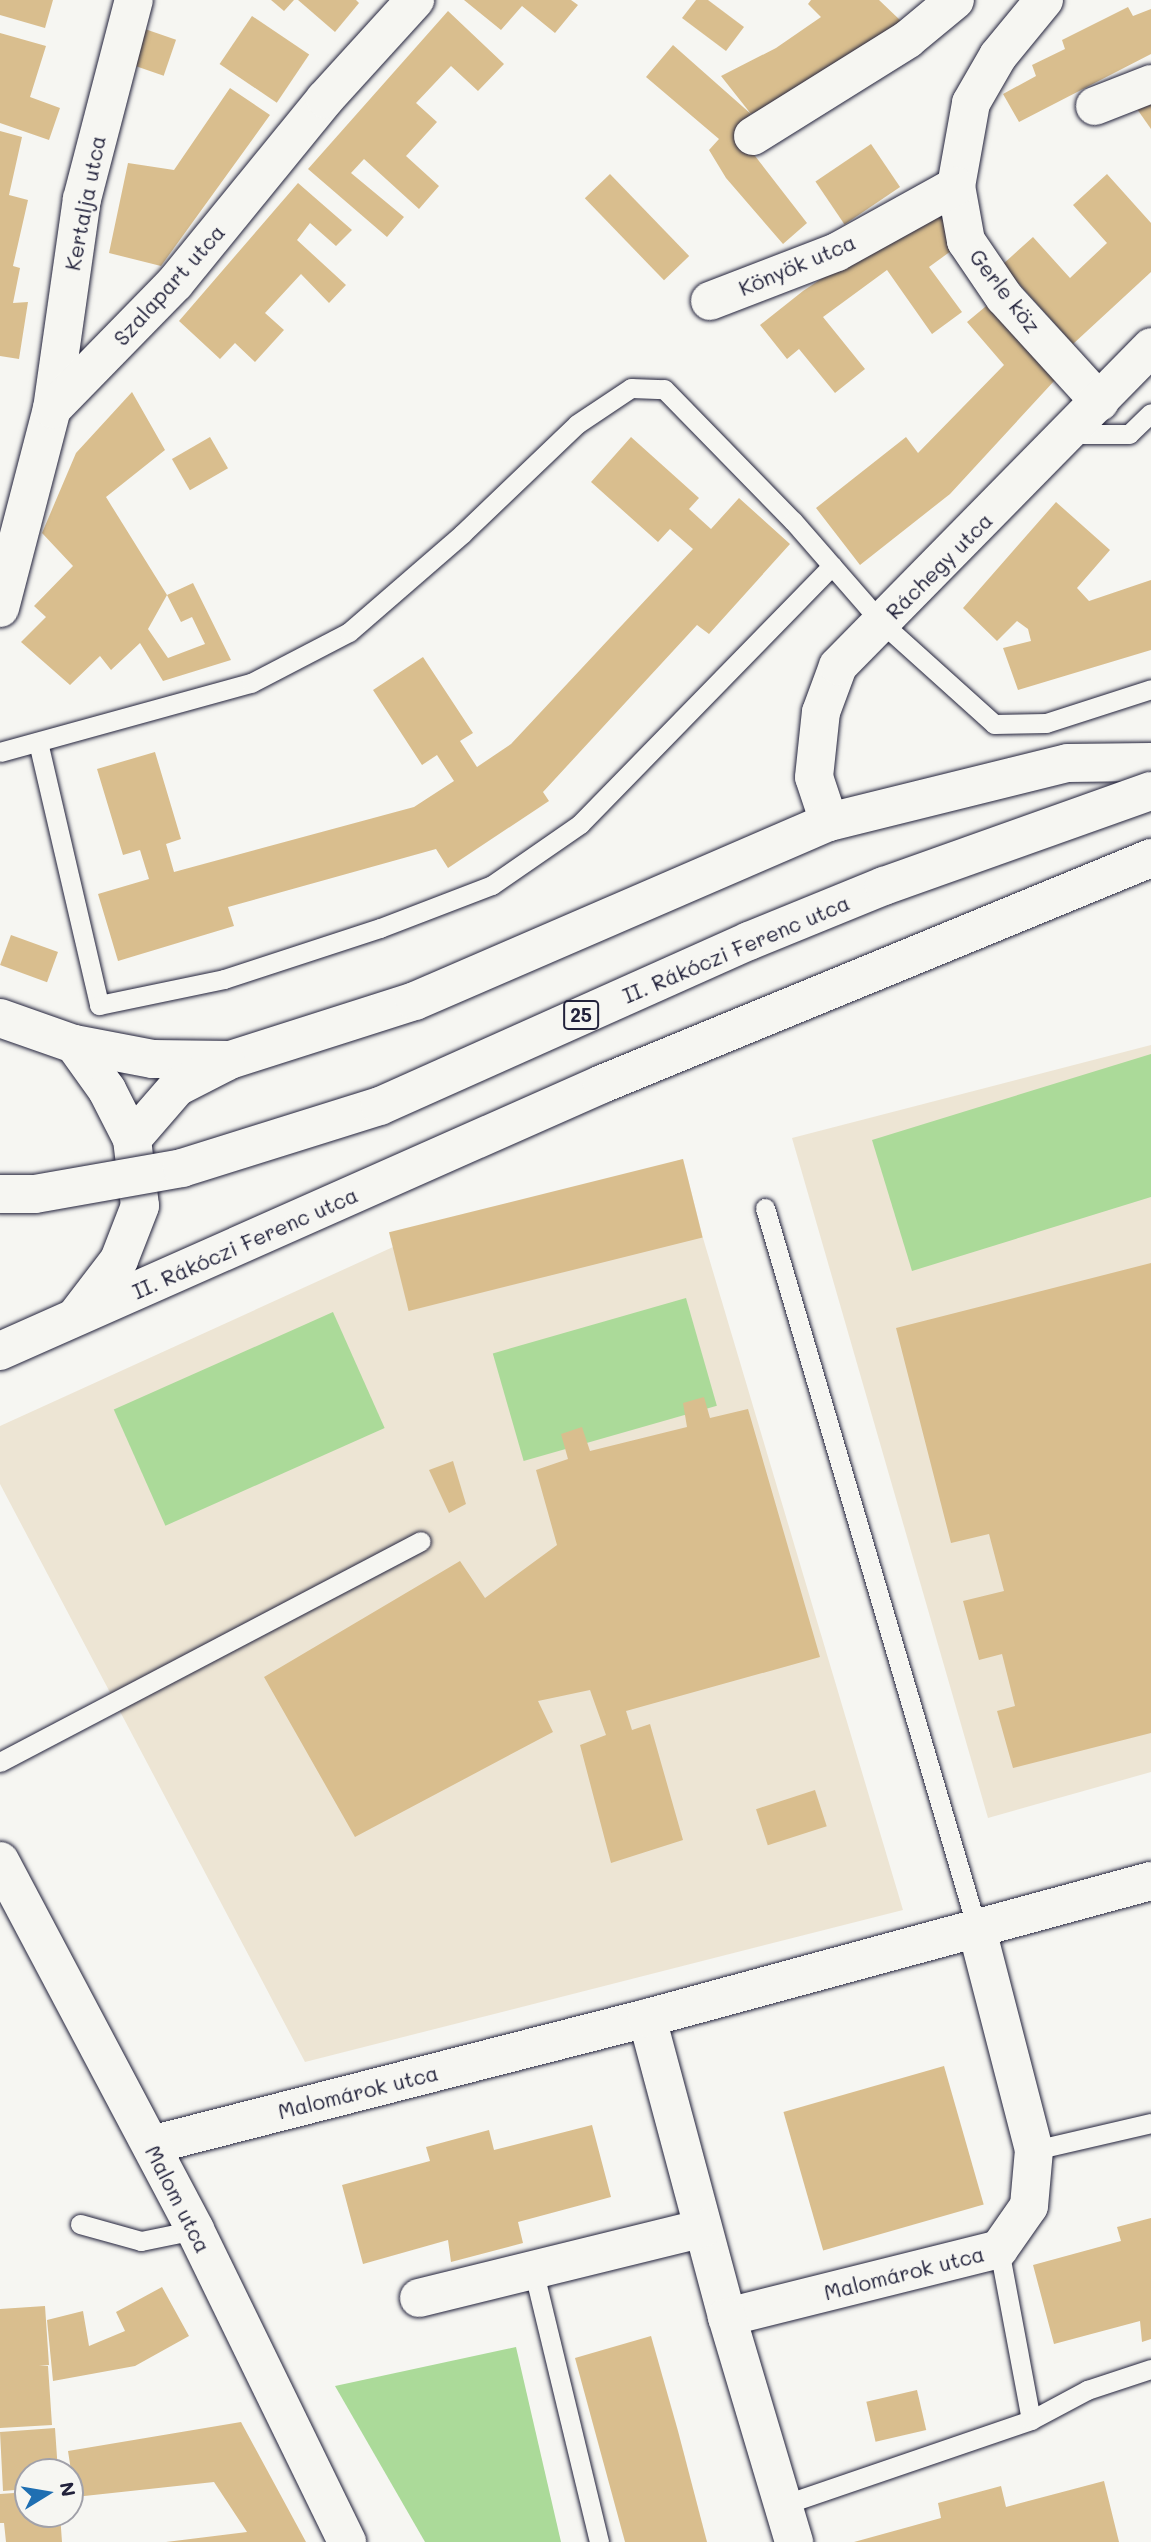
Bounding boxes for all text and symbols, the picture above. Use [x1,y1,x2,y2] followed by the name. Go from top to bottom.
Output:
[60,133,110,273] street label: Kertalja utca
[108,219,230,351] street label: Szalapart utca
[735,229,859,301] street label: Könyök utca
[964,244,1046,338] street label: Gerle köz
[881,508,997,624] street label: Ráchegy utca
[619,890,853,1008] street label: II. Rákóczi Ferenc utca
[562,1000,600,1030] road number: 25
[129,1182,361,1304] street label: II. Rákóczi Ferenc utca
[275,2060,441,2124] street label: Malomárok utca
[140,2141,216,2257] street label: Malom utca
[821,2241,987,2305] street label: Malomárok utca
[14,2458,84,2528] north arrow
[54,2480,82,2499] text: N

